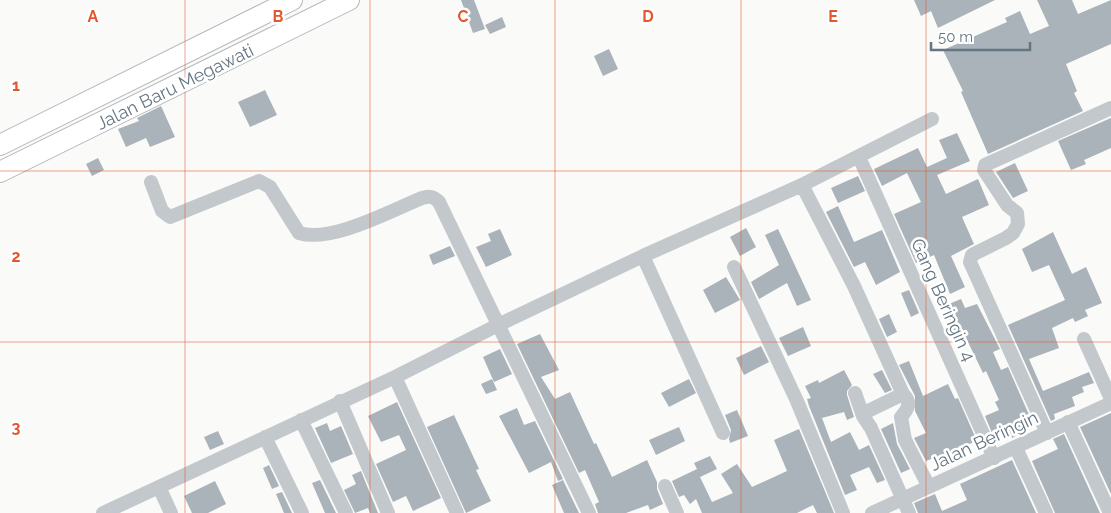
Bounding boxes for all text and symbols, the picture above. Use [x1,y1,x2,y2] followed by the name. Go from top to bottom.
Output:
[88,7,99,26] text: A
[273,7,284,26] text: B
[458,7,469,26] text: C
[642,7,654,26] text: D
[828,7,838,26] text: E
[931,20,1030,52] scale bar
[938,28,973,46] text: 50 m
[93,39,257,134] street label: Jalan Baru Megawati
[12,76,20,95] text: 1
[907,235,980,365] street label: Gang Beringin 4
[11,247,21,266] text: 2
[926,406,1041,475] street label: Jalan Beringin
[12,418,21,437] text: 3

